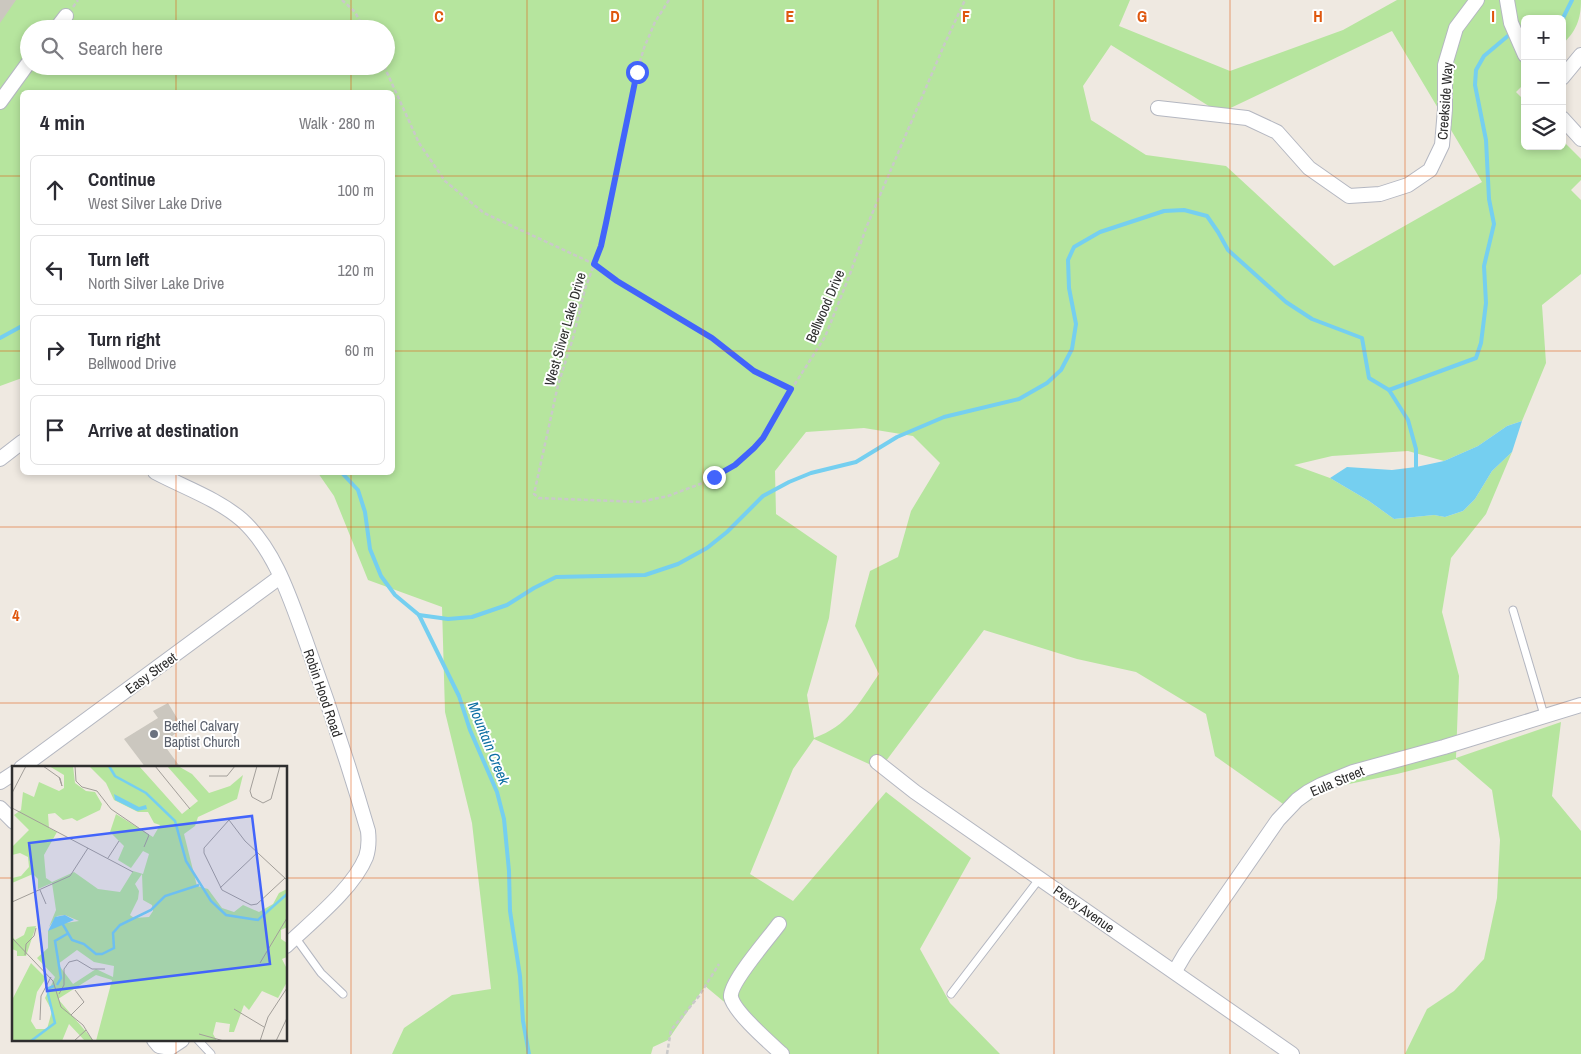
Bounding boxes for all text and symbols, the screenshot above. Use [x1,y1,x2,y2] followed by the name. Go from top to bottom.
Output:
[434,5,444,27] text: C
[610,5,620,27] text: D
[786,5,795,27] text: E
[962,5,970,27] text: F
[1137,5,1147,27] text: G
[1313,5,1323,27] text: H
[1491,5,1495,27] text: I
[1521,15,1566,150] map controls
[1521,15,1566,60] button: +
[20,20,395,75] search box
[38,34,66,62] icon: search
[78,35,163,61] text: Search here
[1521,60,1566,105] button: −
[626,61,649,84] route start
[1433,61,1457,141] street label: Creekside Way
[1521,105,1566,150] button: layers
[40,108,85,137] text: 4 min
[299,112,375,134] text: Walk · 280 m
[88,166,156,192] text: Continue
[41,176,69,204] icon: ahead
[338,179,374,201] text: 100 m
[88,192,222,214] text: West Silver Lake Drive
[88,246,149,272] text: Turn left
[41,256,69,284] icon: left
[338,259,374,281] text: 120 m
[802,267,848,345] street label: Bellwood Drive
[540,270,590,388] street label: West Silver Lake Drive
[88,272,224,294] text: North Silver Lake Drive
[88,326,160,352] text: Turn right
[41,336,69,364] icon: right
[345,339,374,361] text: 60 m
[88,352,176,374] text: Bellwood Drive
[41,416,69,444] icon: arrive
[88,417,239,443] text: Arrive at destination
[703,466,726,489] route end
[12,604,20,626] text: 4
[300,647,346,739] street label: Robin Hood Road
[122,648,180,698] street label: Easy Street
[463,698,515,788] water label: Mountain Creek
[164,717,240,751] place label: Bethel Calvary Baptist Church
[148,728,160,740] marker: Bethel Calvary Baptist Church
[1307,762,1367,800] street label: Eula Street
[12,766,288,1042] inset map
[1050,881,1118,937] street label: Percy Avenue

